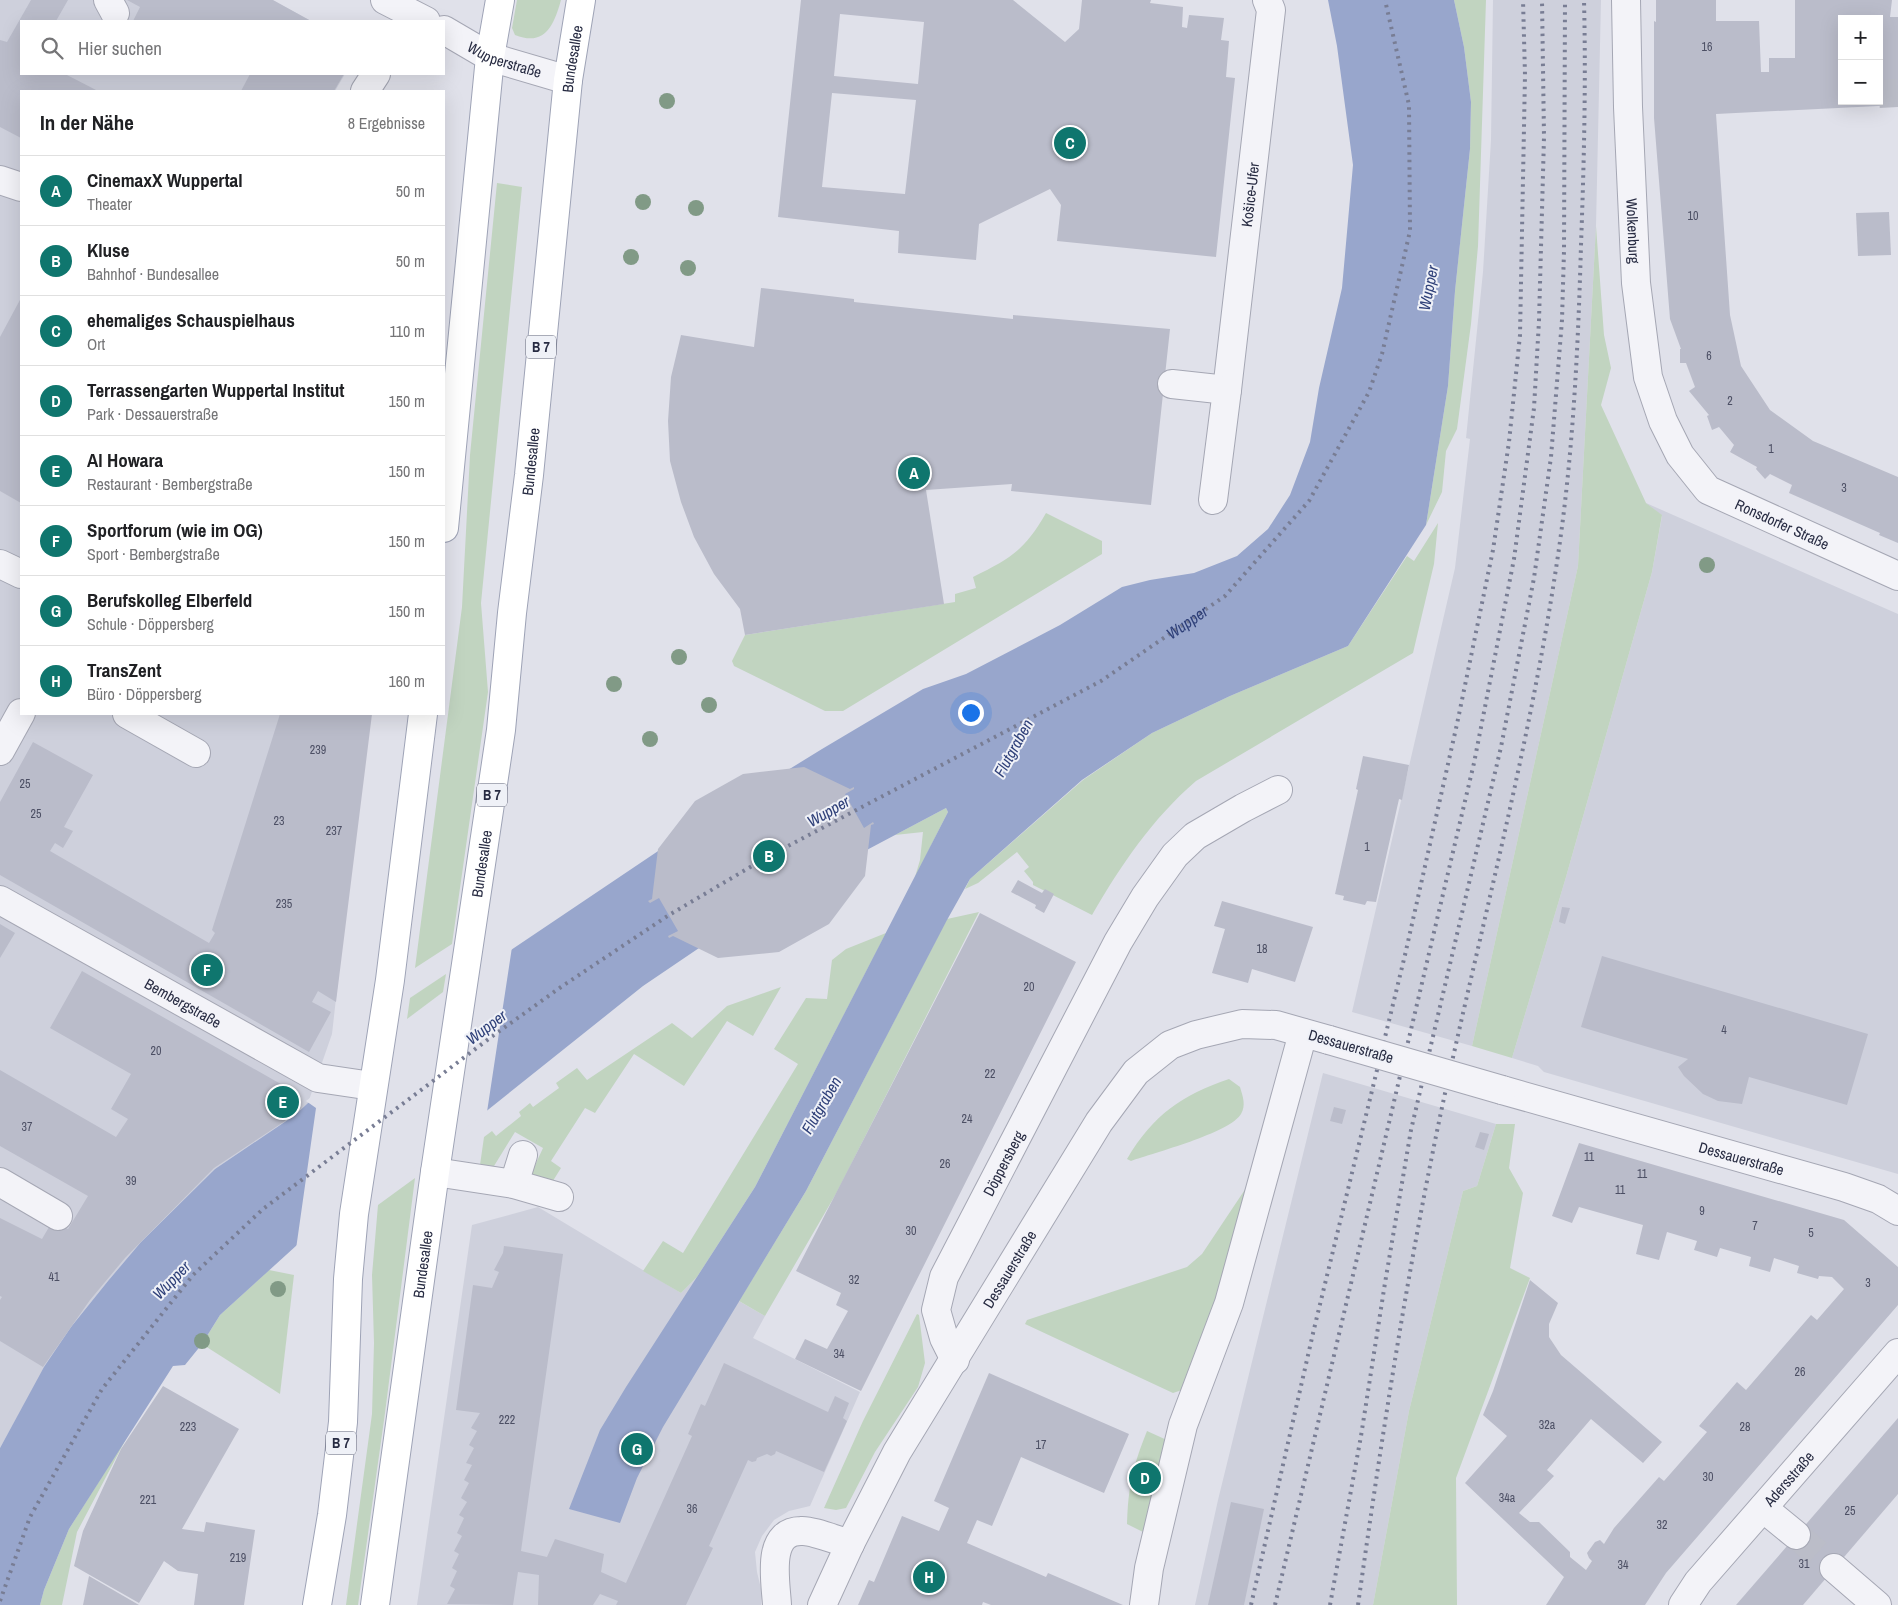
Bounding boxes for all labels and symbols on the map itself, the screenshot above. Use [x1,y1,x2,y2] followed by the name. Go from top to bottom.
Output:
[556,24,587,93] street label: Bundesallee
[464,36,544,82] street label: Wupperstraße
[1702,39,1712,55] house number: 16
[1054,124,1086,162] pin: C
[1235,161,1264,228] street label: Košice-Ufer
[1622,198,1646,264] street label: Wolkenburg
[1688,208,1698,224] house number: 10
[1413,263,1443,313] water label: Wupper
[526,336,556,358] road number: B 7
[1706,348,1712,364] house number: 6
[1727,393,1733,409] house number: 2
[516,427,544,497] street label: Bundesallee
[1768,441,1774,457] house number: 1
[898,454,930,492] pin: A
[1841,480,1847,496] house number: 3
[1732,493,1833,554] street label: Ronsdorfer Straße
[1162,600,1212,644] water label: Wupper
[958,700,984,726] your location
[988,715,1038,781] water label: Flutgraben
[310,742,326,758] house number: 239
[20,776,31,792] house number: 25
[477,784,507,806] road number: B 7
[803,790,854,832] water label: Wupper
[31,806,42,822] house number: 25
[274,813,284,829] house number: 23
[326,823,343,839] house number: 237
[466,828,496,899] street label: Bundesallee
[753,837,785,875] pin: B
[1364,839,1370,855] house number: 1
[276,896,293,912] house number: 235
[1257,941,1267,957] house number: 18
[191,951,223,989] pin: F
[141,973,226,1033] street label: Bembergstraße
[1024,979,1034,995] house number: 20
[461,1004,511,1050] water label: Wupper
[1721,1022,1727,1038] house number: 4
[1306,1024,1396,1068] street label: Dessauerstraße
[151,1043,161,1059] house number: 20
[985,1066,995,1082] house number: 22
[796,1072,846,1138] water label: Flutgraben
[267,1083,299,1121] pin: E
[962,1111,973,1127] house number: 24
[22,1119,33,1135] house number: 37
[977,1127,1029,1200] street label: Döppersberg
[1697,1136,1787,1180] street label: Dessauerstraße
[1584,1149,1595,1165] house number: 11
[940,1156,950,1172] house number: 26
[1637,1166,1648,1182] house number: 11
[126,1173,136,1189] house number: 39
[1615,1182,1626,1198] house number: 11
[1699,1203,1705,1219] house number: 9
[1752,1218,1758,1234] house number: 7
[906,1223,916,1239] house number: 30
[1808,1225,1814,1241] house number: 5
[977,1226,1041,1312] street label: Dessauerstraße
[407,1229,437,1299] street label: Bundesallee
[147,1255,195,1304] water label: Wupper
[49,1269,60,1285] house number: 41
[849,1272,859,1288] house number: 32
[1865,1275,1871,1291] house number: 3
[834,1346,845,1362] house number: 34
[1795,1364,1805,1380] house number: 26
[499,1412,515,1428] house number: 222
[1539,1417,1556,1433] house number: 32a
[180,1419,196,1435] house number: 223
[1740,1419,1750,1435] house number: 28
[621,1430,653,1468] pin: G
[326,1432,356,1455] road number: B 7
[1036,1437,1047,1453] house number: 17
[1758,1446,1819,1511] street label: Adersstraße
[1129,1459,1161,1497] pin: D
[1703,1469,1713,1485] house number: 30
[1499,1490,1516,1506] house number: 34a
[140,1492,157,1508] house number: 221
[687,1501,697,1517] house number: 36
[1845,1503,1856,1519] house number: 25
[1657,1517,1667,1533] house number: 32
[230,1550,246,1566] house number: 219
[1799,1556,1810,1572] house number: 31
[1618,1557,1629,1573] house number: 34
[913,1558,945,1596] pin: H

